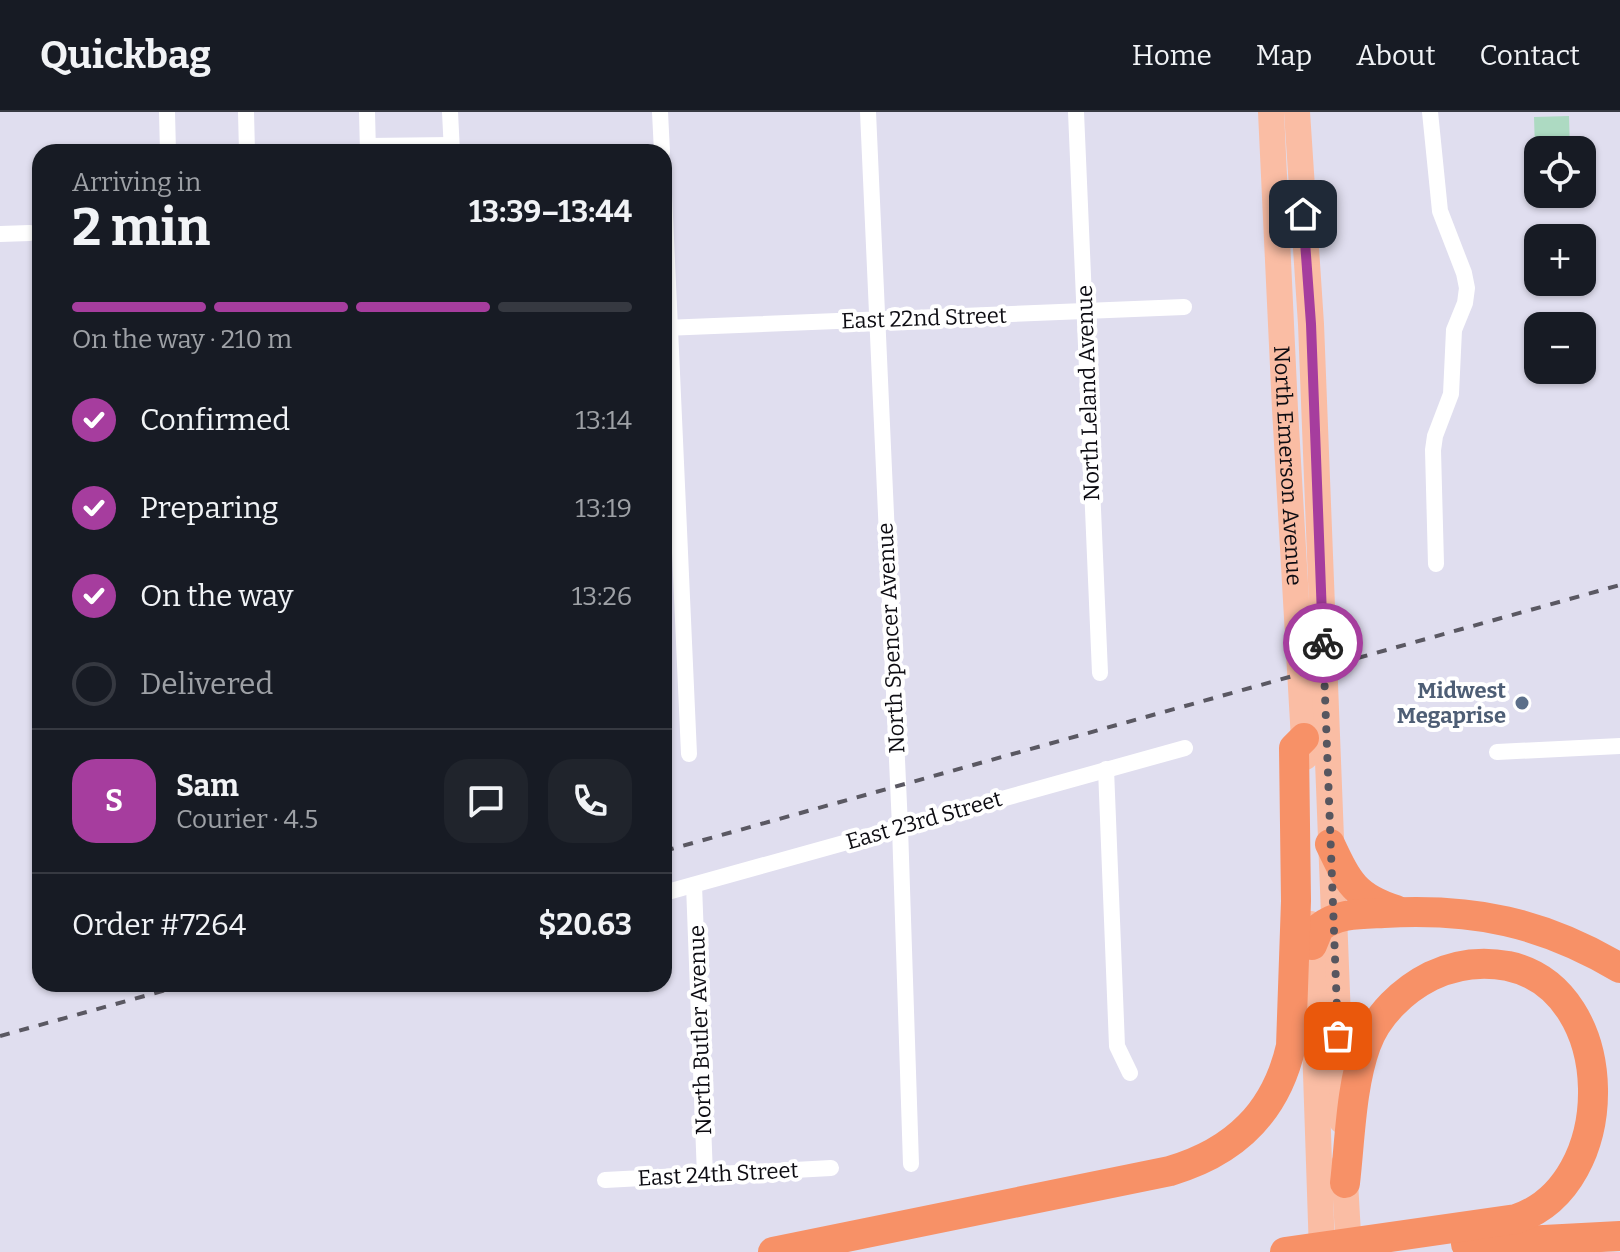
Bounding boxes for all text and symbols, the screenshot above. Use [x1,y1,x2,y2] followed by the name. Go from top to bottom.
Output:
[40,32,211,78] text: Quickbag
[1132,39,1212,72] text: Home
[1256,39,1312,72] text: Map
[1356,39,1436,72] text: About
[1480,39,1580,72] text: Contact
[1524,136,1596,384] map controls
[1524,136,1596,208] button: locate
[72,167,201,198] text: Arriving in
[1269,180,1337,248] pin
[1281,192,1325,236] icon: home
[469,194,632,230] text: 13:39–13:44
[72,196,210,259] text: 2 min
[1524,224,1596,296] button: +
[1071,285,1105,501] street label: North Leland Avenue
[841,302,1007,334] street label: East 22nd Street
[1524,312,1596,384] button: −
[72,324,292,355] text: On the way · 210 m
[1269,345,1309,586] street label: North Emerson Avenue
[72,398,116,442] icon: check
[140,402,290,438] text: Confirmed
[575,405,632,436] text: 13:14
[72,486,116,530] icon: check
[140,490,278,526] text: Preparing
[575,493,632,524] text: 13:19
[871,522,911,754] street label: North Spencer Avenue
[72,574,116,618] icon: check
[140,578,293,614] text: On the way
[572,581,632,612] text: 13:26
[1283,603,1363,683] courier
[1301,621,1345,665] icon: bike
[140,666,273,702] text: Delivered
[1397,677,1506,729] place label: Midwest Megaprise
[1513,694,1531,712] marker: Midwest Megaprise
[444,759,528,843] button: chat
[548,759,632,843] button: phone
[176,768,239,804] text: Sam
[105,783,123,819] text: S
[843,785,1005,855] street label: East 23rd Street
[176,804,318,835] text: Courier · 4.5
[72,907,246,943] text: Order #7264
[538,907,632,943] text: $20.63
[683,924,717,1136] street label: North Butler Avenue
[1304,1002,1372,1070] pin
[1316,1014,1360,1058] icon: bag
[637,1156,799,1192] street label: East 24th Street

